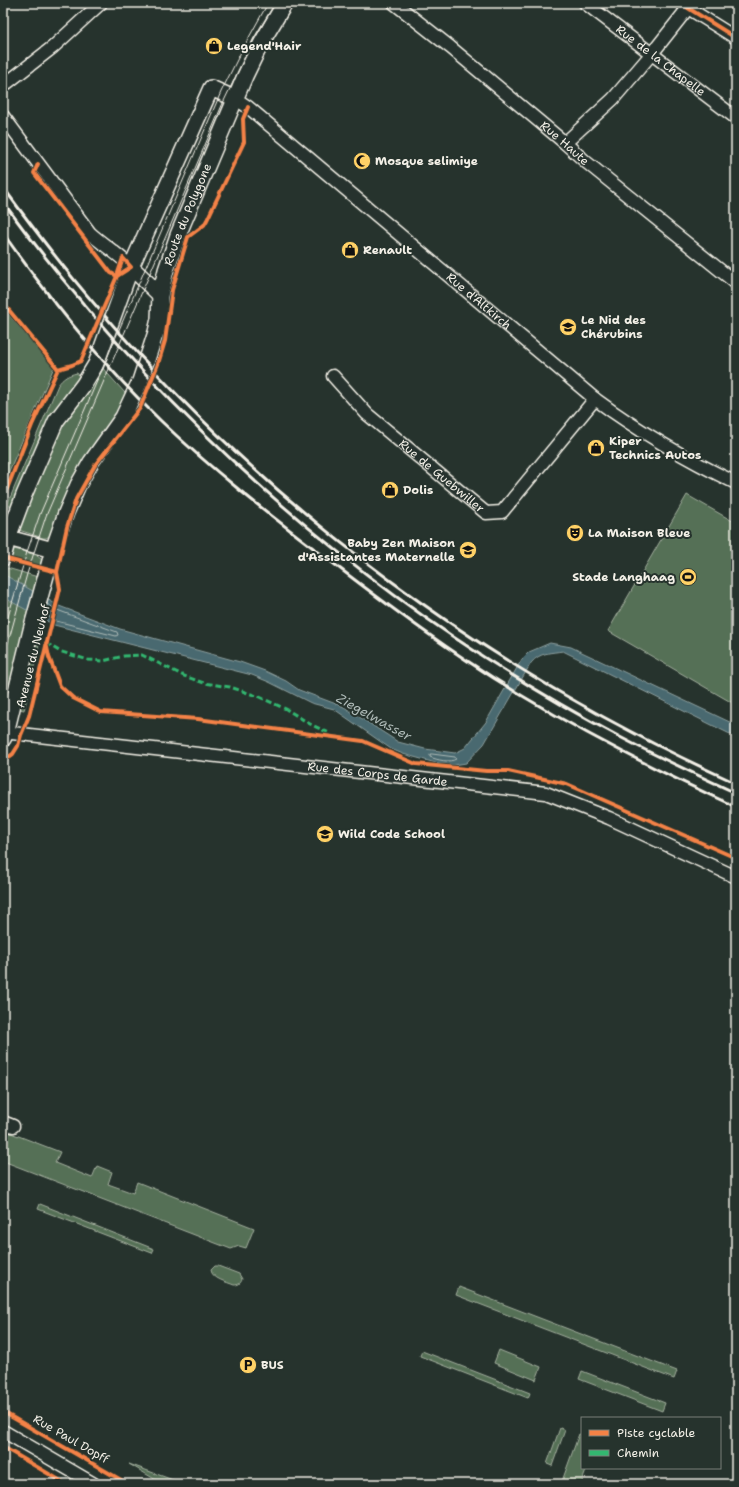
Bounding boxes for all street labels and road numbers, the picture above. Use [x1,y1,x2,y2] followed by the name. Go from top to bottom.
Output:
[613,21,709,100] street label: Rue de la Chapelle
[537,118,593,169] street label: Rue Haute
[160,161,215,268] street label: Route du Polygone
[443,269,515,333] street label: Rue d'Altkirch
[395,436,488,517] street label: Rue de Guebwiller
[12,602,54,709] street label: Avenue du Neuhof
[307,758,449,790] street label: Rue des Corps de Garde
[30,1411,113,1468] street label: Rue Paul Dopff

